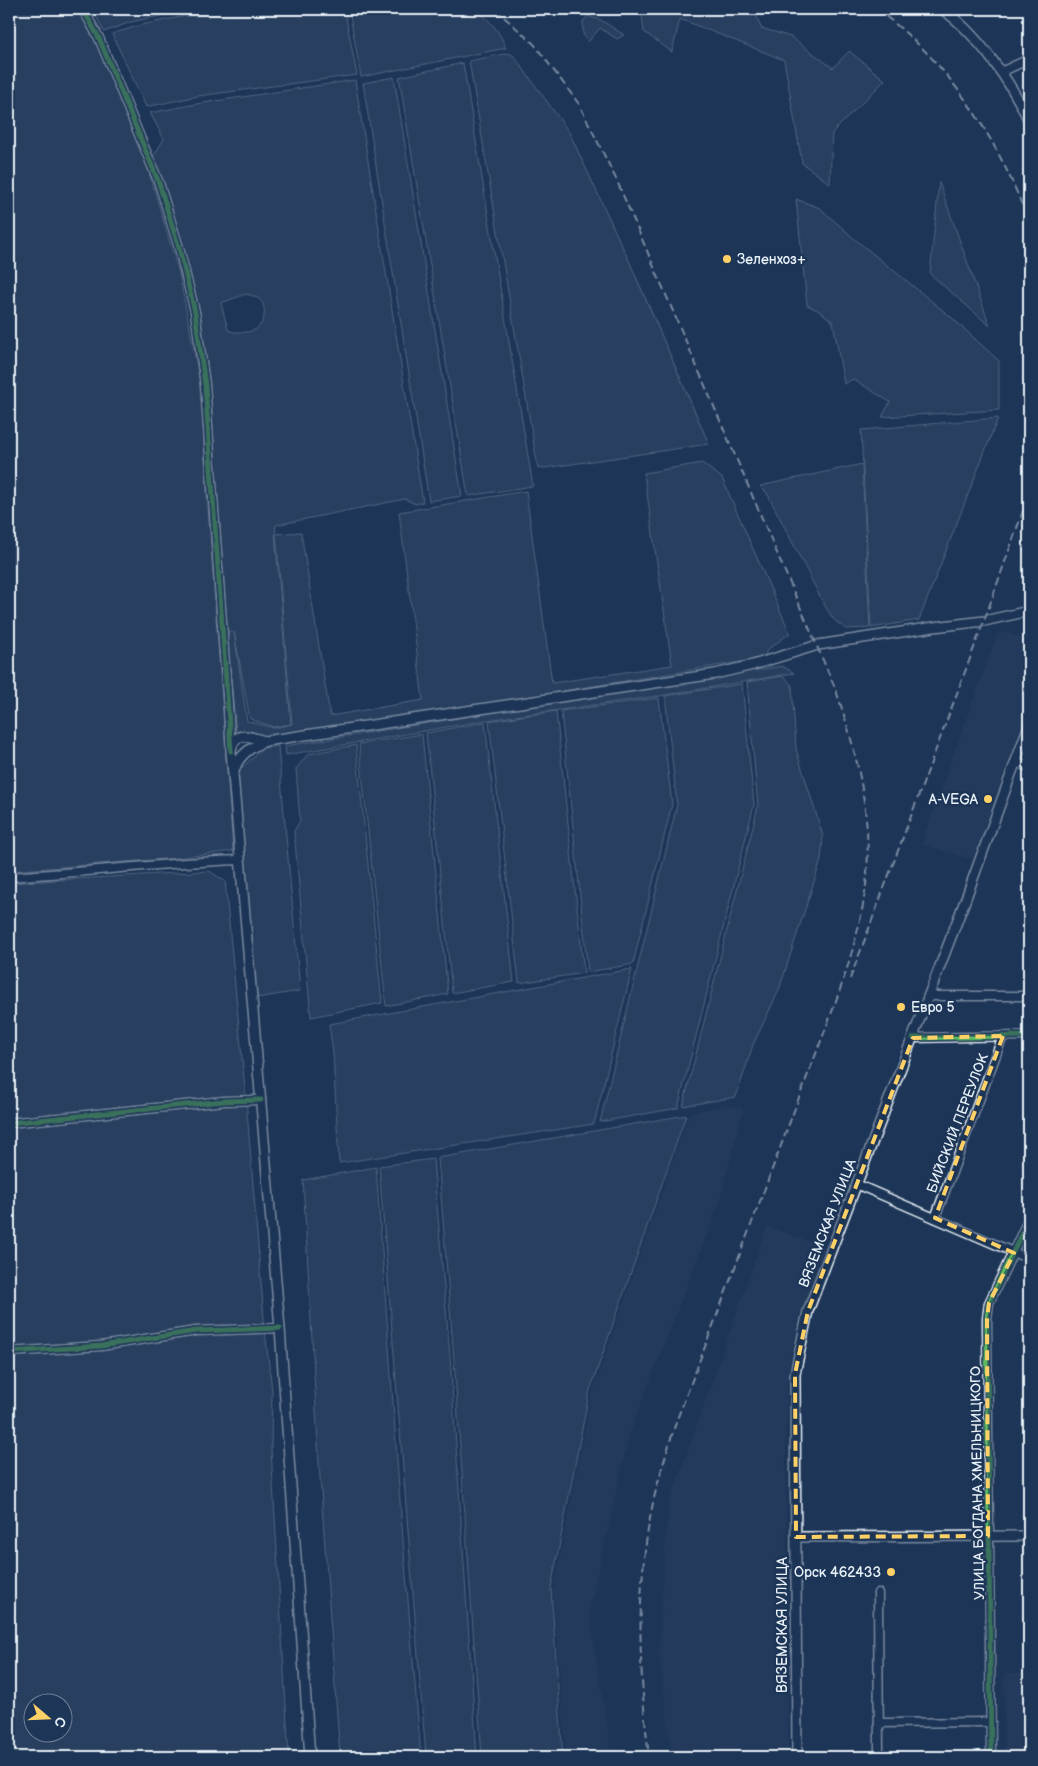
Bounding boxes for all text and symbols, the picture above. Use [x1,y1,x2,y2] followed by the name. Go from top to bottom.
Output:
[737,251,806,268] place label: Зеленхоз+
[721,253,733,265] marker: Зеленхоз+
[929,791,978,808] place label: A-VEGA
[982,793,994,805] marker: A-VEGA
[911,999,954,1016] place label: Евро 5
[895,1001,907,1013] marker: Евро 5
[923,1050,992,1195] street label: БИЙСКИЙ ПЕРЕУЛОК
[795,1156,860,1290] street label: ВЯЗЕМСКАЯ УЛИЦА
[967,1366,988,1600] street label: УЛИЦА БОГДАНА ХМЕЛЬНИЦКОГО
[774,1557,791,1693] street label: ВЯЗЕМСКАЯ УЛИЦА
[794,1564,881,1581] place label: Орск 462433
[885,1566,897,1578] marker: Орск 462433
[22,1694,72,1744] north arrow
[50,1715,69,1730] text: С

